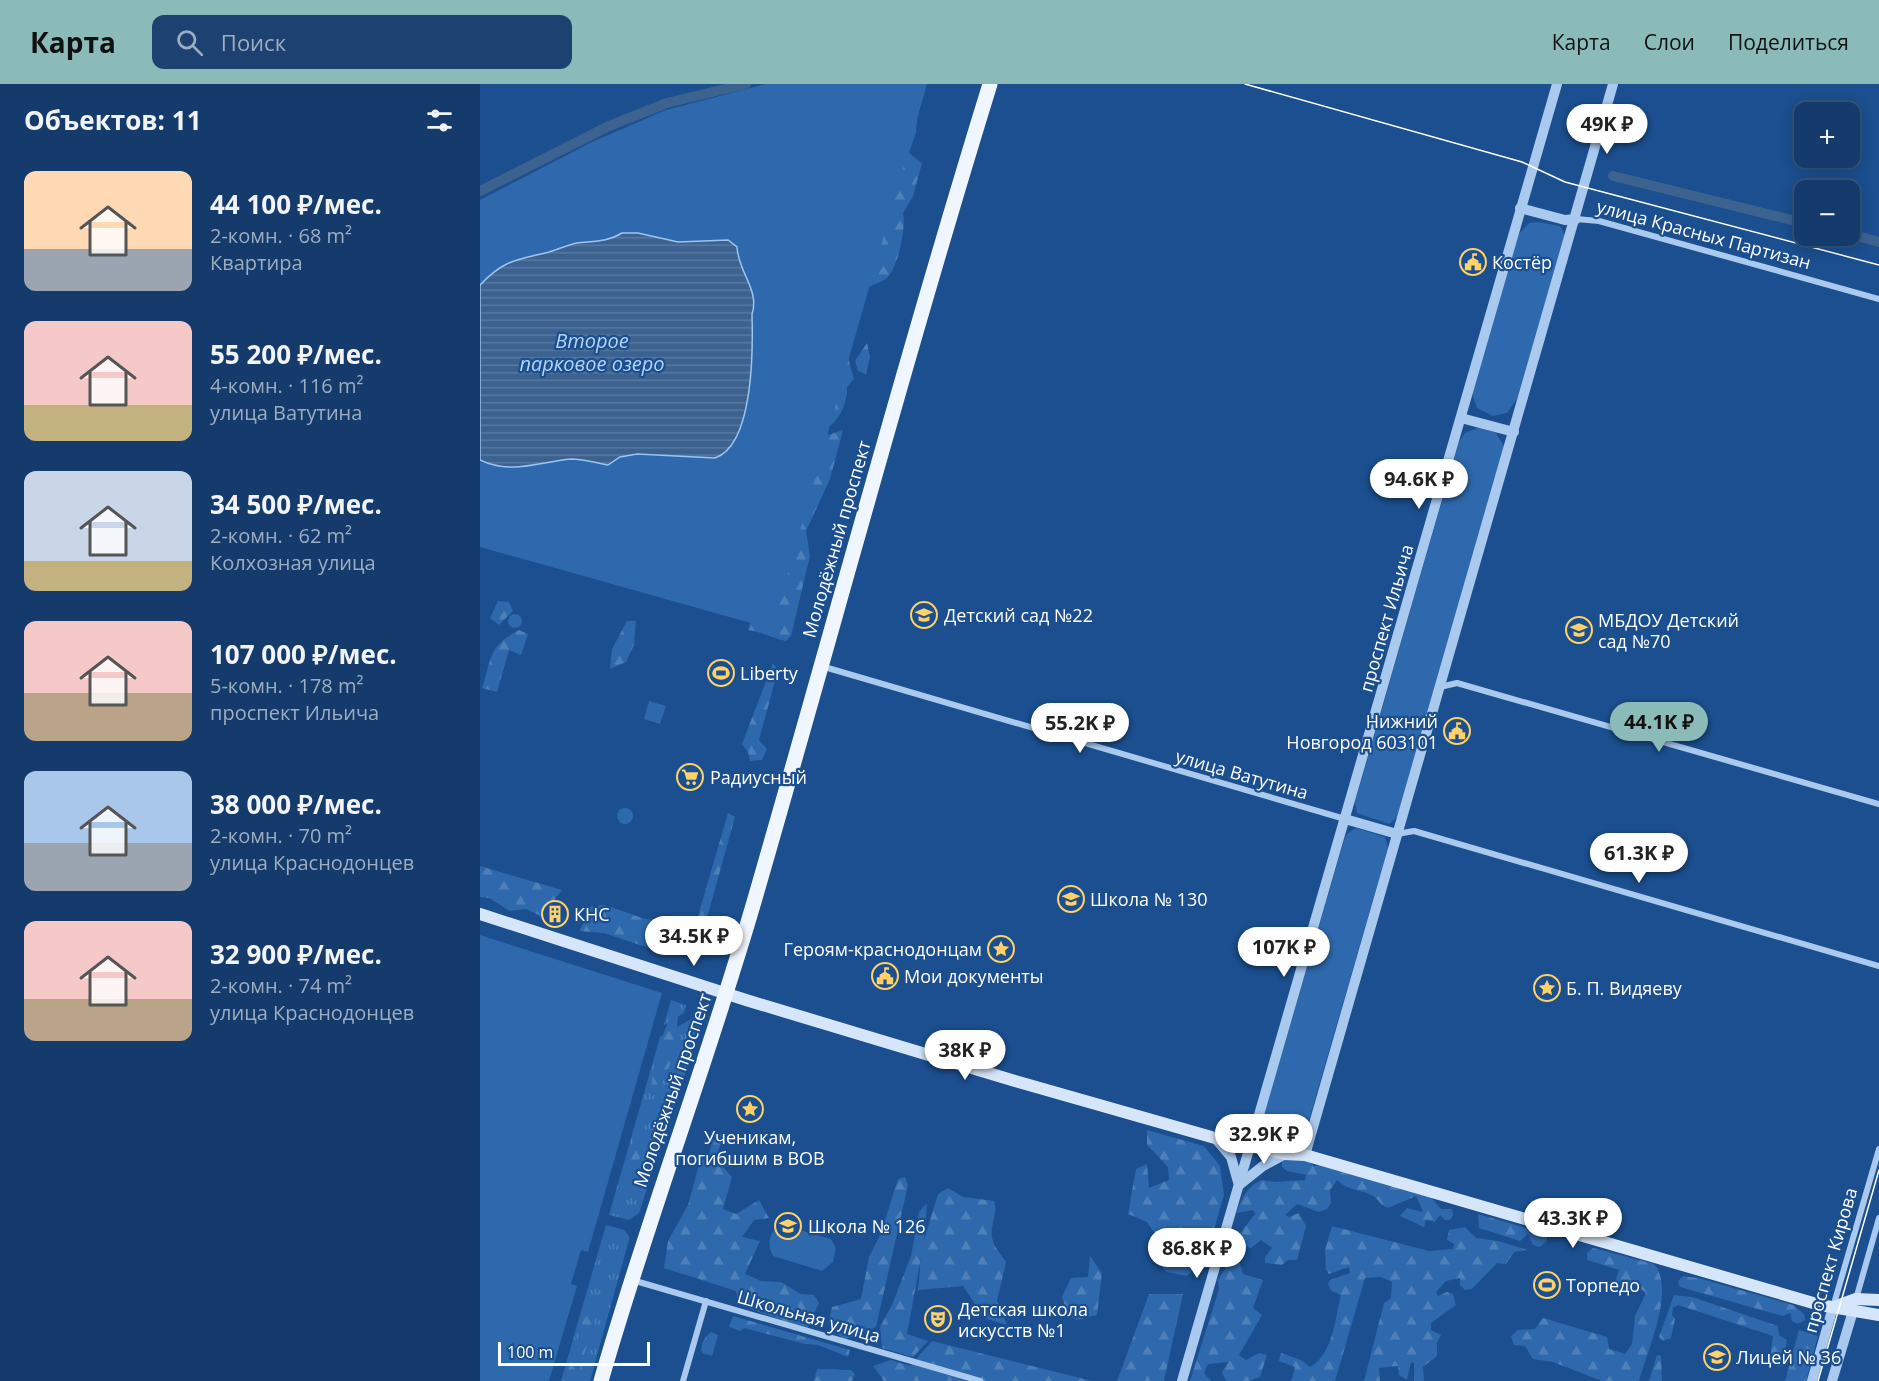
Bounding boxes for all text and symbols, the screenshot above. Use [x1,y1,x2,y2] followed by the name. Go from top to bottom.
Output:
[152,15,572,69] search box
[30,23,116,61] text: Карта
[173,26,206,59] icon: search
[221,27,286,57] text: Поиск
[1552,28,1611,56] text: Карта
[1644,28,1695,56] text: Слои
[1728,28,1849,56] text: Поделиться
[24,102,202,138] text: Объектов: 11
[1794,102,1860,246] map controls
[1794,102,1860,168] button: +
[423,104,456,137] icon: filters
[1565,104,1649,155] pin: 49K ₽
[1581,110,1634,137] text: 49K ₽
[1794,180,1860,246] button: −
[210,186,382,222] text: 44 100 ₽/мес.
[1594,194,1814,274] street label: улица Красных Партизан
[72,195,144,267] icon: home
[210,222,352,249] text: 2-комн. · 68 m²
[1458,247,1488,277] public building icon: Костёр
[210,249,303,276] text: Квартира
[1492,250,1552,274] place label: Костёр
[519,327,665,377] water label: Второе парковое озеро
[210,336,382,372] text: 55 200 ₽/мес.
[72,345,144,417] icon: home
[210,372,363,399] text: 4-комн. · 116 m²
[210,399,362,426] text: улица Ватутина
[796,437,876,640] street label: Молодёжный проспект
[1364,459,1474,510] pin: 94.6K ₽
[1384,465,1454,492] text: 94.6K ₽
[210,486,382,522] text: 34 500 ₽/мес.
[72,495,144,567] icon: home
[210,522,352,549] text: 2-комн. · 62 m²
[1353,541,1419,695] street label: проспект Ильича
[210,549,376,576] text: Колхозная улица
[909,600,939,630] school or university icon: Детский сад №22
[944,603,1093,627] place label: Детский сад №22
[1598,608,1739,653] place label: МБДОУ Детский сад №70
[1564,615,1594,645] school or university icon: МБДОУ Детский сад №70
[210,636,397,672] text: 107 000 ₽/мес.
[72,645,144,717] icon: home
[706,658,736,688] sports icon: Liberty
[740,661,799,685] place label: Liberty
[210,672,363,699] text: 5-комн. · 178 m²
[210,699,379,726] text: проспект Ильича
[1604,702,1714,753] pin: 44.1K ₽
[1025,703,1135,754] pin: 55.2K ₽
[1624,708,1694,735] text: 44.1K ₽
[1045,709,1115,736] text: 55.2K ₽
[1286,709,1438,754] place label: Нижний Новгород 603101
[1442,716,1472,746] public building icon: Нижний Новгород 603101
[1173,744,1311,804] street label: улица Ватутина
[675,762,705,792] supermarket icon: Радиусный
[710,765,807,789] place label: Радиусный
[210,786,382,822] text: 38 000 ₽/мес.
[72,795,144,867] icon: home
[210,822,352,849] text: 2-комн. · 70 m²
[1584,833,1694,884] pin: 61.3K ₽
[1604,839,1674,866] text: 61.3K ₽
[210,849,414,876] text: улица Краснодонцев
[1056,884,1086,914] school or university icon: Школа № 130
[1090,887,1208,911] place label: Школа № 130
[540,899,570,929] building icon: КНС
[574,902,610,926] place label: КНС
[639,916,749,967] pin: 34.5K ₽
[659,922,729,949] text: 34.5K ₽
[1235,927,1333,978] pin: 107K ₽
[1252,933,1316,960] text: 107K ₽
[986,934,1016,964] place icon: Героям-краснодонцам
[210,936,382,972] text: 32 900 ₽/мес.
[784,937,982,961] place label: Героям-краснодонцам
[72,945,144,1017] icon: home
[870,961,900,991] public building icon: Мои документы
[904,964,1044,988] place label: Мои документы
[210,972,352,999] text: 2-комн. · 74 m²
[1532,973,1562,1003] place icon: Б. П. Видяеву
[1566,976,1683,1000] place label: Б. П. Видяеву
[627,989,717,1190] street label: Молодёжный проспект
[210,999,414,1026] text: улица Краснодонцев
[923,1030,1007,1081] pin: 38K ₽
[939,1036,992,1063] text: 38K ₽
[735,1094,765,1124] place icon: Ученикам, погибшим в ВОВ
[1209,1114,1319,1165] pin: 32.9K ₽
[1229,1120,1299,1147] text: 32.9K ₽
[675,1125,825,1170] place label: Ученикам, погибшим в ВОВ
[1798,1185,1862,1335] street label: проспект Кирова
[1518,1198,1628,1249] pin: 43.3K ₽
[1538,1204,1608,1231] text: 43.3K ₽
[773,1211,803,1241] school or university icon: Школа № 126
[808,1214,926,1238] place label: Школа № 126
[1142,1228,1252,1279] pin: 86.8K ₽
[1162,1234,1232,1261] text: 86.8K ₽
[1532,1270,1562,1300] sports icon: Торпедо
[1566,1273,1640,1297] place label: Торпедо
[735,1284,883,1348] street label: Школьная улица
[958,1297,1088,1342] place label: Детская школа искусств №1
[923,1304,953,1334] theatre icon: Детская школа искусств №1
[498,1339,650,1366] scale bar
[507,1341,553,1363] text: 100 m
[1702,1342,1732,1372] school or university icon: Лицей № 36
[1736,1345,1841,1369] place label: Лицей № 36

